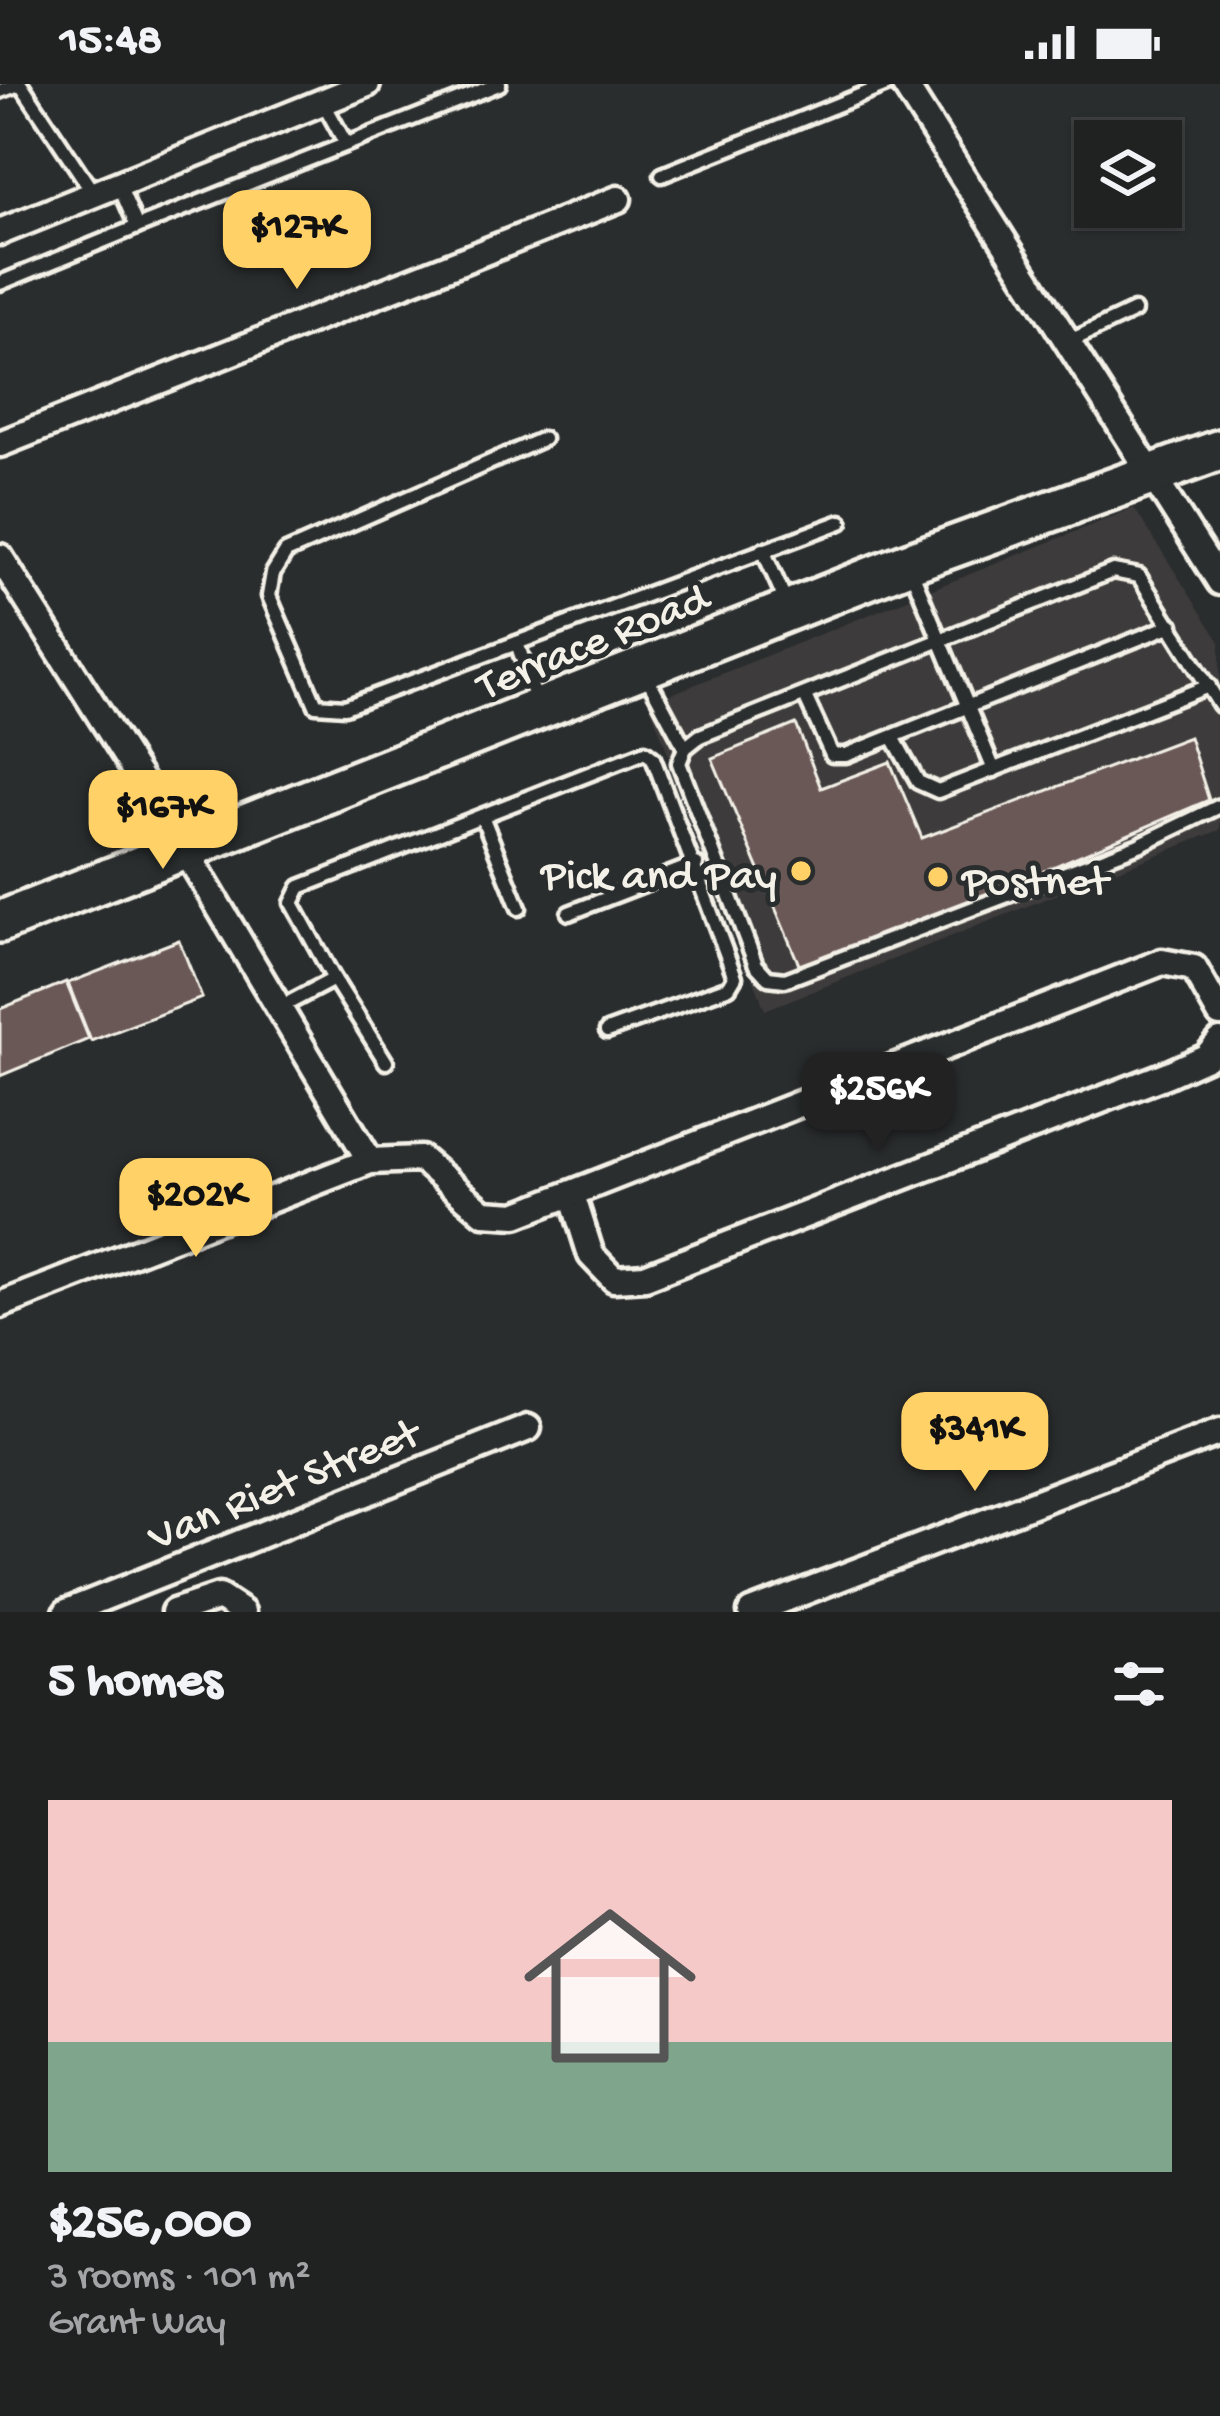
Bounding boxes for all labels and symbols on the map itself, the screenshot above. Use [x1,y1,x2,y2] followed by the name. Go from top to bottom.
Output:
[213,190,381,292] pin: $127K
[468,573,721,717] street label: Terrace Road
[79,770,247,872] pin: $167K
[539,852,777,905] place label: Pick and Pay
[788,858,814,884] marker: Pick and Pay
[960,858,1112,911] place label: Postnet
[925,864,951,890] marker: Postnet
[794,1052,962,1154] pin: $256K
[112,1158,280,1260] pin: $202K
[891,1392,1059,1494] pin: $341K
[141,1408,431,1567] street label: Van Riet Street

